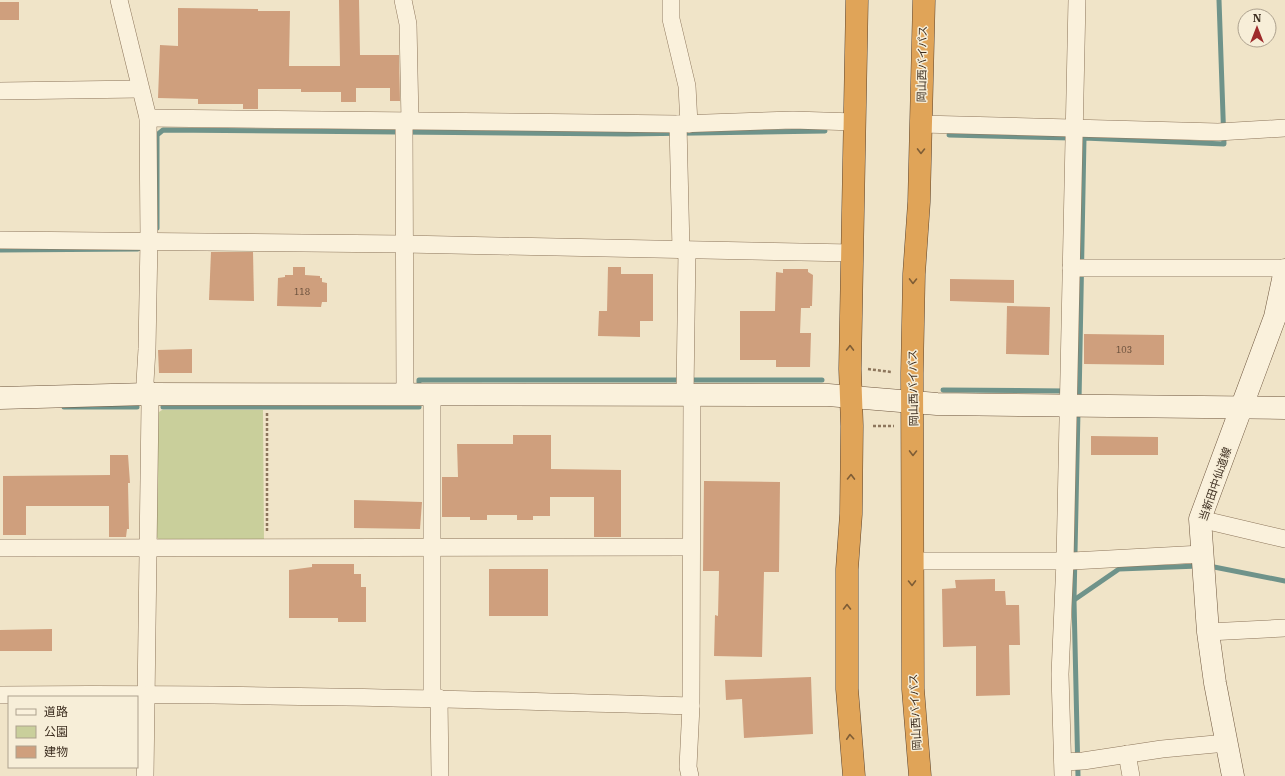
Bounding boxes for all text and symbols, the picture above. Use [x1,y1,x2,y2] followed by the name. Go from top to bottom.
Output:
[1237,8,1277,48] north arrow
[1253,11,1262,25] text: N
[914,25,930,103] street label: 岡山西バイパス
[917,148,925,154] one-way arrow
[909,278,918,284] one-way arrow
[294,286,310,297] house number: 118
[1116,344,1132,355] house number: 103
[846,345,854,351] one-way arrow
[905,349,921,427] street label: 岡山西バイパス
[1196,445,1234,523] street label: 当新田中仙道線
[909,450,917,456] one-way arrow
[847,474,856,480] one-way arrow
[908,580,916,586] one-way arrow
[843,604,851,610] one-way arrow
[906,673,924,751] street label: 岡山西バイパス
[8,696,138,768] legend
[44,704,68,719] text: 道路
[44,724,68,739] text: 公園
[846,734,855,740] one-way arrow
[44,744,68,759] text: 建物

